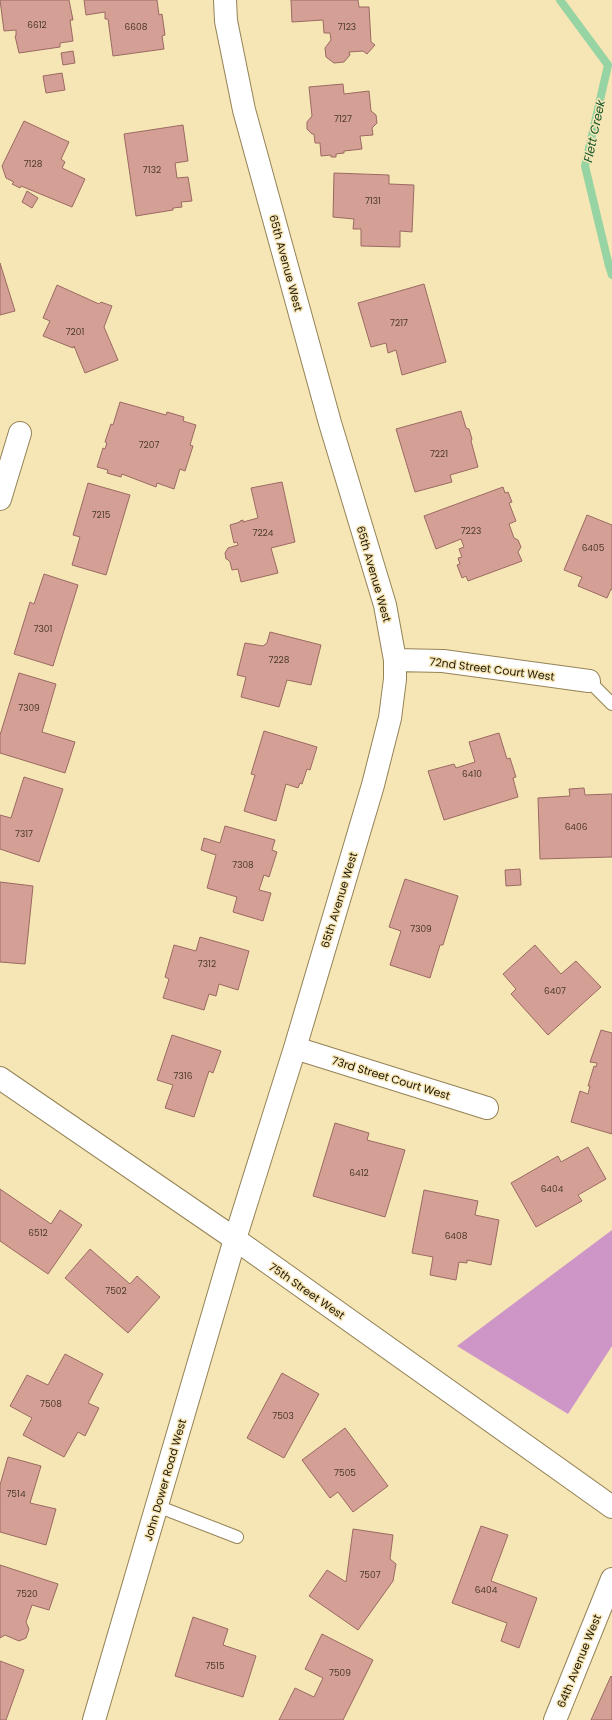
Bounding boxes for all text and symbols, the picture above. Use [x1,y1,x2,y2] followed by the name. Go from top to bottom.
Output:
[27,19,47,31] house number: 6612
[125,21,148,33] house number: 6608
[338,21,356,33] house number: 7123
[579,97,609,164] water label: Flett Creek
[334,113,352,125] house number: 7127
[24,158,43,170] house number: 7128
[143,164,161,176] house number: 7132
[365,195,381,207] house number: 7131
[265,213,307,313] street label: 65th Avenue West
[390,317,408,329] house number: 7217
[66,326,84,338] house number: 7201
[139,439,159,451] house number: 7207
[430,448,448,460] house number: 7221
[92,509,111,521] house number: 7215
[353,524,395,624] street label: 65th Avenue West
[461,525,481,537] house number: 7223
[253,527,274,539] house number: 7224
[582,542,605,554] house number: 6405
[34,623,52,635] house number: 7301
[429,653,555,685] street label: 72nd Street Court West
[269,654,290,666] house number: 7228
[18,702,40,714] house number: 7309
[462,768,482,780] house number: 6410
[565,821,588,833] house number: 6406
[15,828,33,840] house number: 7317
[317,850,361,950] street label: 65th Avenue West
[232,859,254,871] house number: 7308
[410,923,432,935] house number: 7309
[198,958,216,970] house number: 7312
[544,985,566,997] house number: 6407
[330,1052,452,1104] street label: 73rd Street Court West
[174,1070,193,1082] house number: 7316
[349,1167,369,1179] house number: 6412
[541,1183,564,1195] house number: 6404
[28,1227,48,1239] house number: 6512
[445,1230,468,1242] house number: 6408
[266,1259,348,1323] street label: 75th Street West
[105,1285,127,1297] house number: 7502
[40,1398,62,1410] house number: 7508
[272,1410,294,1422] house number: 7503
[140,1417,190,1543] street label: John Dower Road West
[334,1467,356,1479] house number: 7505
[6,1488,26,1500] house number: 7514
[359,1569,381,1581] house number: 7507
[475,1584,498,1596] house number: 6404
[16,1588,38,1600] house number: 7520
[553,1612,605,1710] street label: 64th Avenue West
[205,1660,225,1672] house number: 7515
[329,1667,351,1679] house number: 7509

